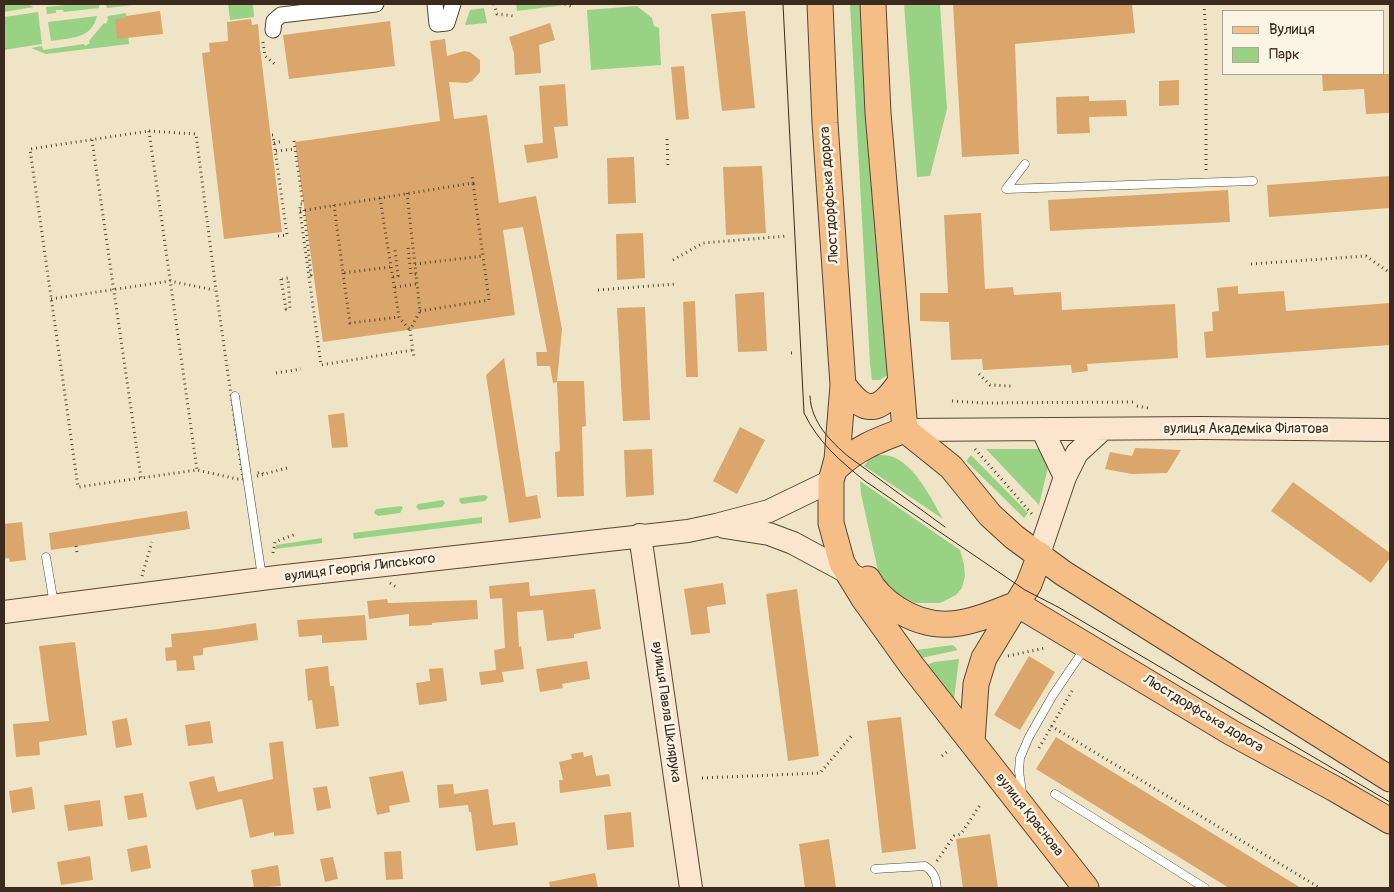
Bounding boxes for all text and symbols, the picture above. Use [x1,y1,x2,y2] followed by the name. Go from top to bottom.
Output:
[1222,10,1384,75] legend
[1269,20,1315,39] text: Вулиця
[1269,45,1300,64] text: Парк
[817,126,843,264] street label: Люстдорфська дорога
[1163,421,1329,437] street label: вулиця Академіка Філатова
[284,550,436,586] street label: вулиця Георгія Липського
[648,640,684,784] street label: вулиця Павла Шклярука
[1140,671,1266,757] street label: Люстдорфська дорога
[991,770,1067,860] street label: вулиця Краснова

